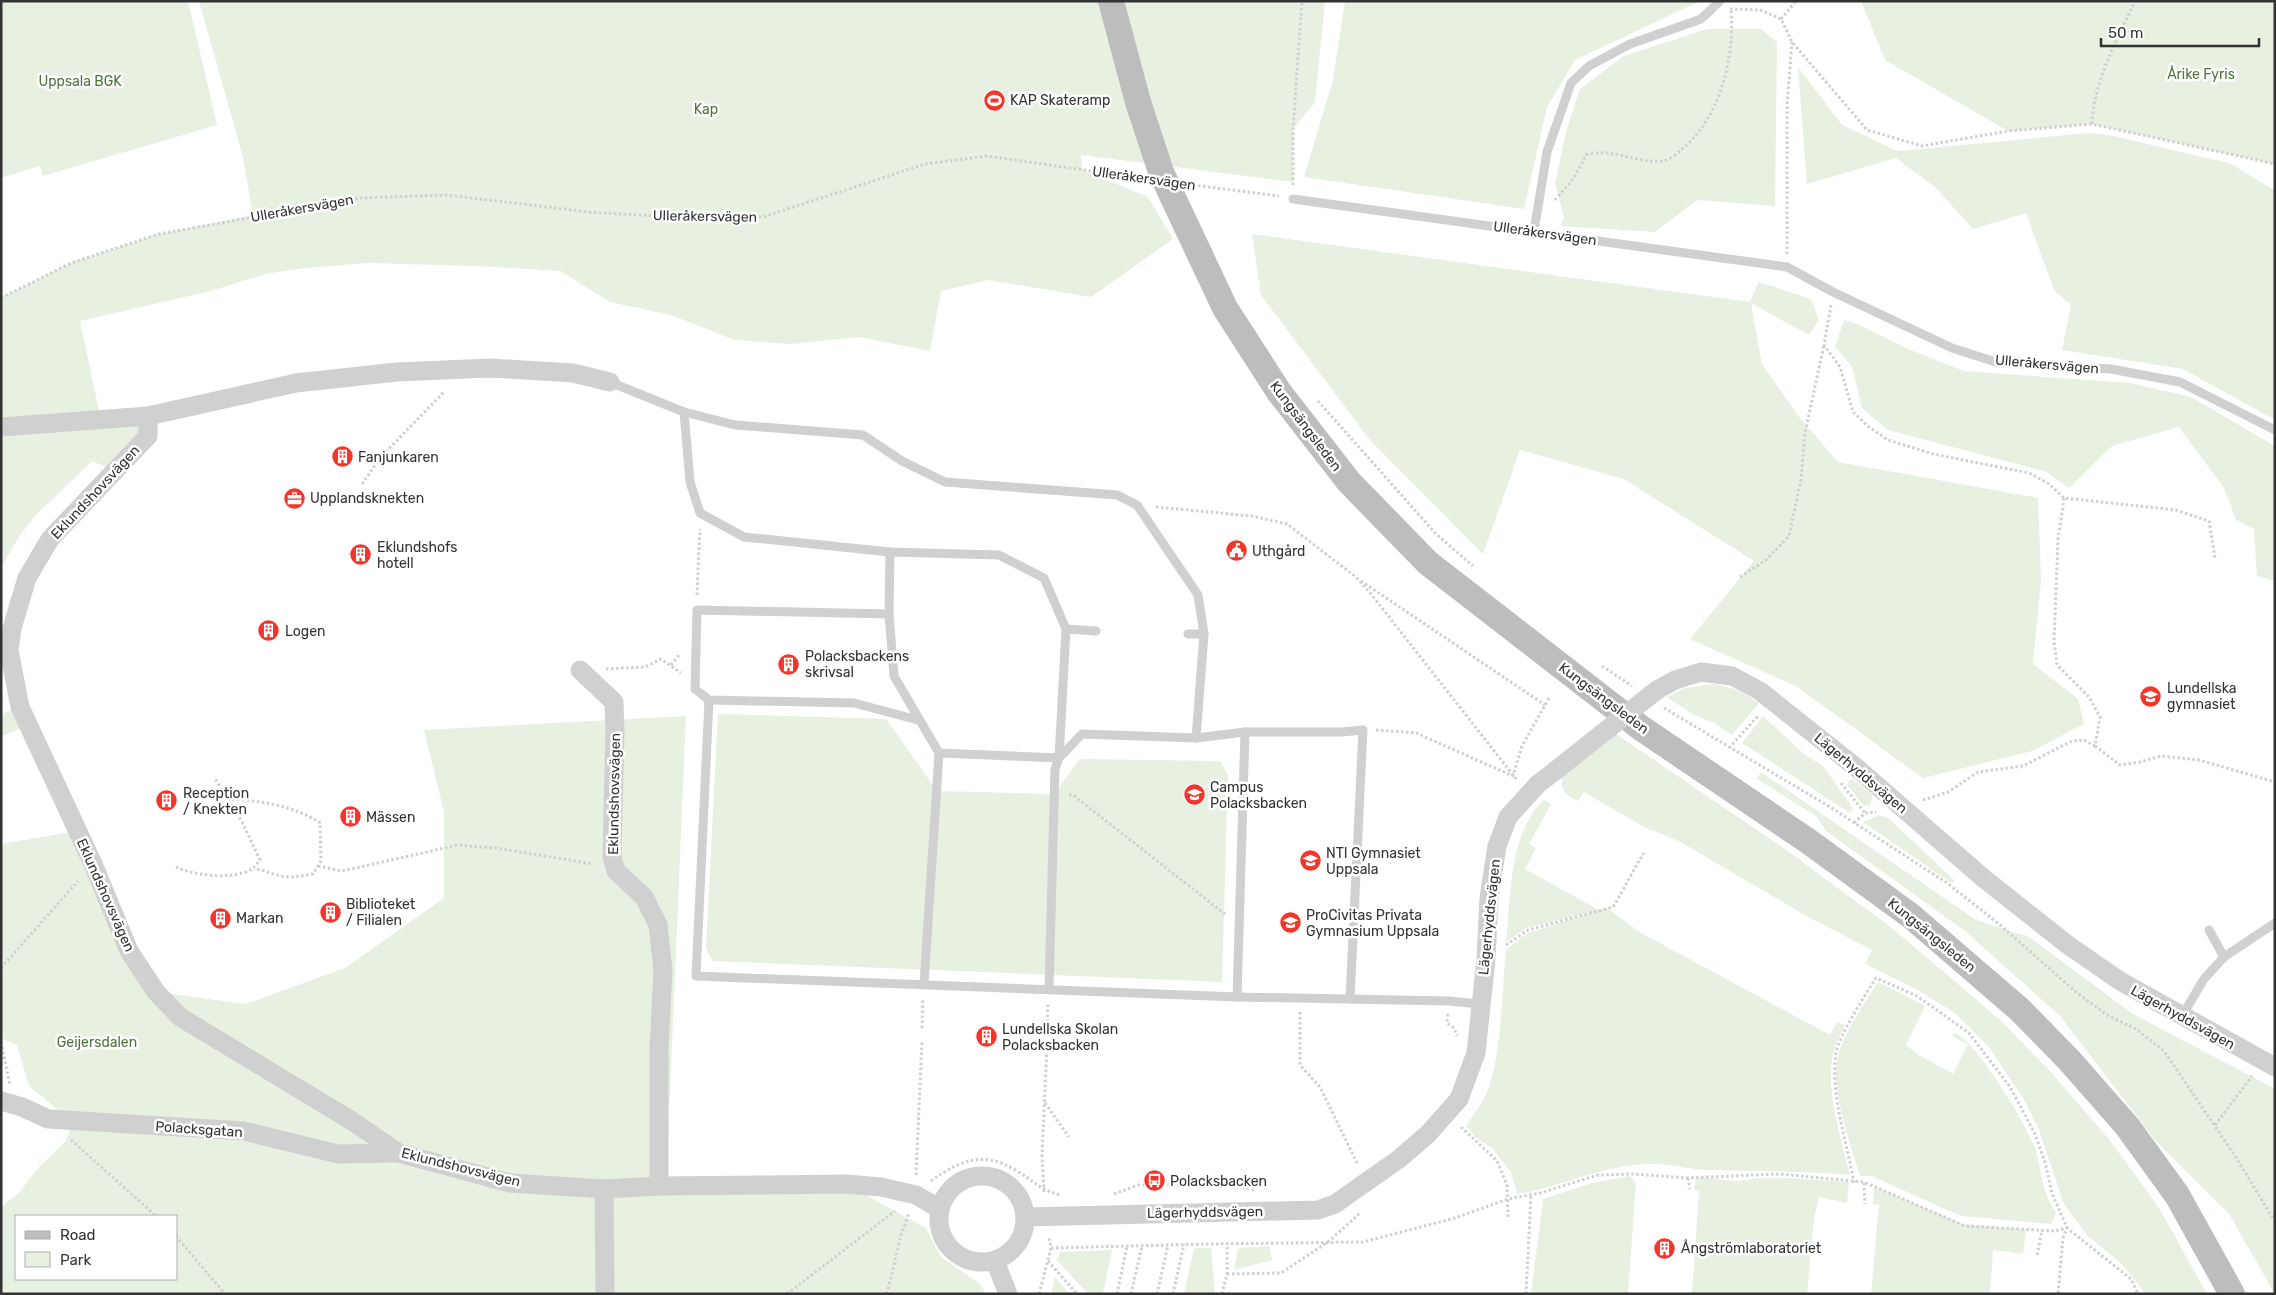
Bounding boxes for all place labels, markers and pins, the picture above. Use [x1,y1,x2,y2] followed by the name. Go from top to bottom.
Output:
[982,88,1006,112] sports icon: KAP Skateramp
[1010,92,1110,109] place label: KAP Skateramp
[330,445,354,469] building icon: Fanjunkaren
[358,449,439,466] place label: Fanjunkaren
[282,486,306,510] office icon: Upplandsknekten
[310,490,424,507] place label: Upplandsknekten
[377,539,458,572] place label: Eklundshofs hotell
[1224,539,1248,563] public building icon: Uthgård
[349,543,373,567] building icon: Eklundshofs hotell
[1252,543,1305,560] place label: Uthgård
[257,619,281,643] building icon: Logen
[285,623,325,640] place label: Logen
[805,648,909,681] place label: Polacksbackens skrivsal
[777,652,801,676] building icon: Polacksbackens skrivsal
[2167,680,2237,713] place label: Lundellska gymnasiet
[2139,684,2163,708] school or university icon: Lundellska gymnasiet
[1210,779,1307,812] place label: Campus Polacksbacken
[1182,783,1206,807] school or university icon: Campus Polacksbacken
[183,785,249,818] place label: Reception / Knekten
[155,789,179,813] building icon: Reception / Knekten
[338,805,362,829] building icon: Mässen
[366,809,415,826] place label: Mässen
[1326,845,1421,878] place label: NTI Gymnasiet Uppsala
[1298,849,1322,873] school or university icon: NTI Gymnasiet Uppsala
[346,896,416,929] place label: Biblioteket / Filialen
[318,900,342,924] building icon: Biblioteket / Filialen
[208,906,232,930] building icon: Markan
[1306,907,1439,940] place label: ProCivitas Privata Gymnasium Uppsala
[236,910,283,927] place label: Markan
[1278,911,1302,935] school or university icon: ProCivitas Privata Gymnasium Uppsala
[1002,1021,1118,1054] place label: Lundellska Skolan Polacksbacken
[974,1025,998,1049] building icon: Lundellska Skolan Polacksbacken
[1142,1169,1166,1193] bus stop icon: Polacksbacken
[1170,1173,1267,1190] place label: Polacksbacken
[1653,1236,1677,1260] building icon: Ångströmlaboratoriet
[1681,1239,1822,1257] place label: Ångströmlaboratoriet

